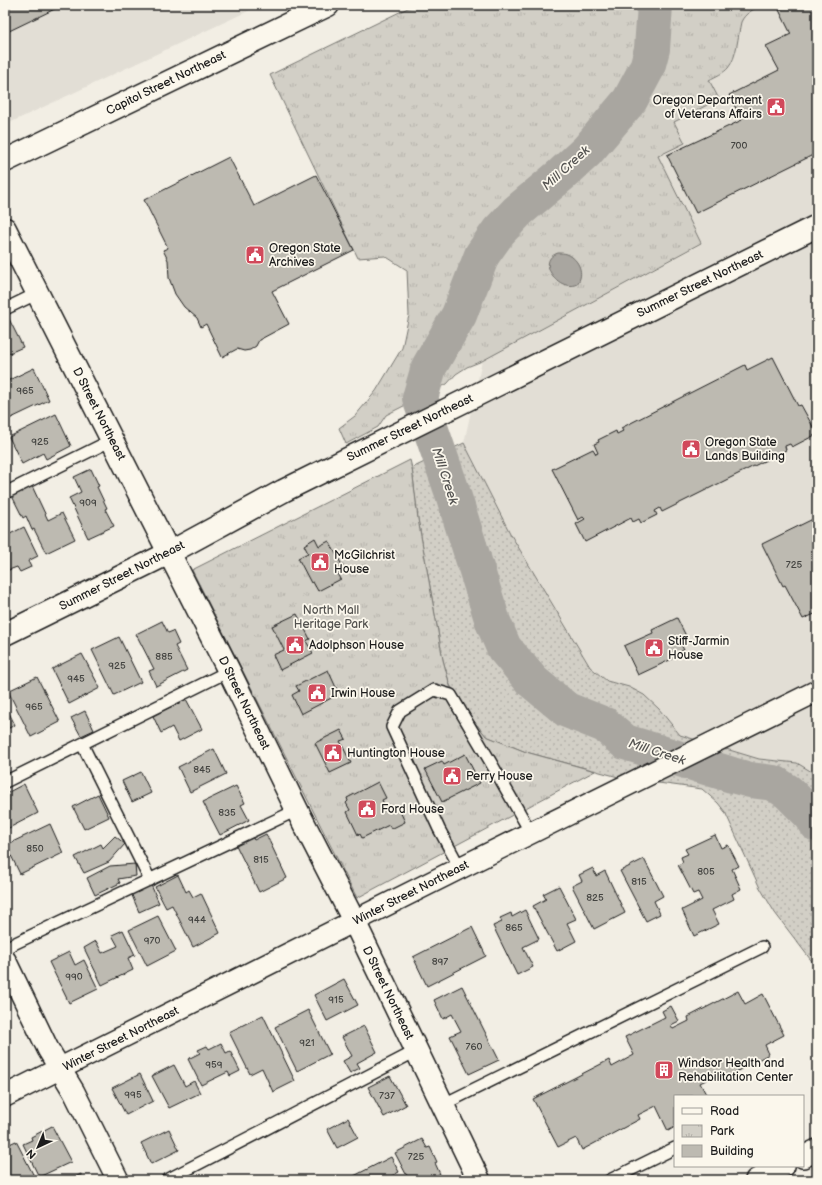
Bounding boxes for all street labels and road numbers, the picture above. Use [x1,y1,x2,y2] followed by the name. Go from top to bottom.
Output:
[104,47,229,119] street label: Capitol Street Northeast
[634,247,766,321] street label: Summer Street Northeast
[69,365,129,463] street label: D Street Northeast
[344,391,476,465] street label: Summer Street Northeast
[57,538,187,614] street label: Summer Street Northeast
[215,654,273,752] street label: D Street Northeast
[351,857,472,929] street label: Winter Street Northeast
[359,944,417,1042] street label: D Street Northeast
[61,1003,182,1075] street label: Winter Street Northeast

